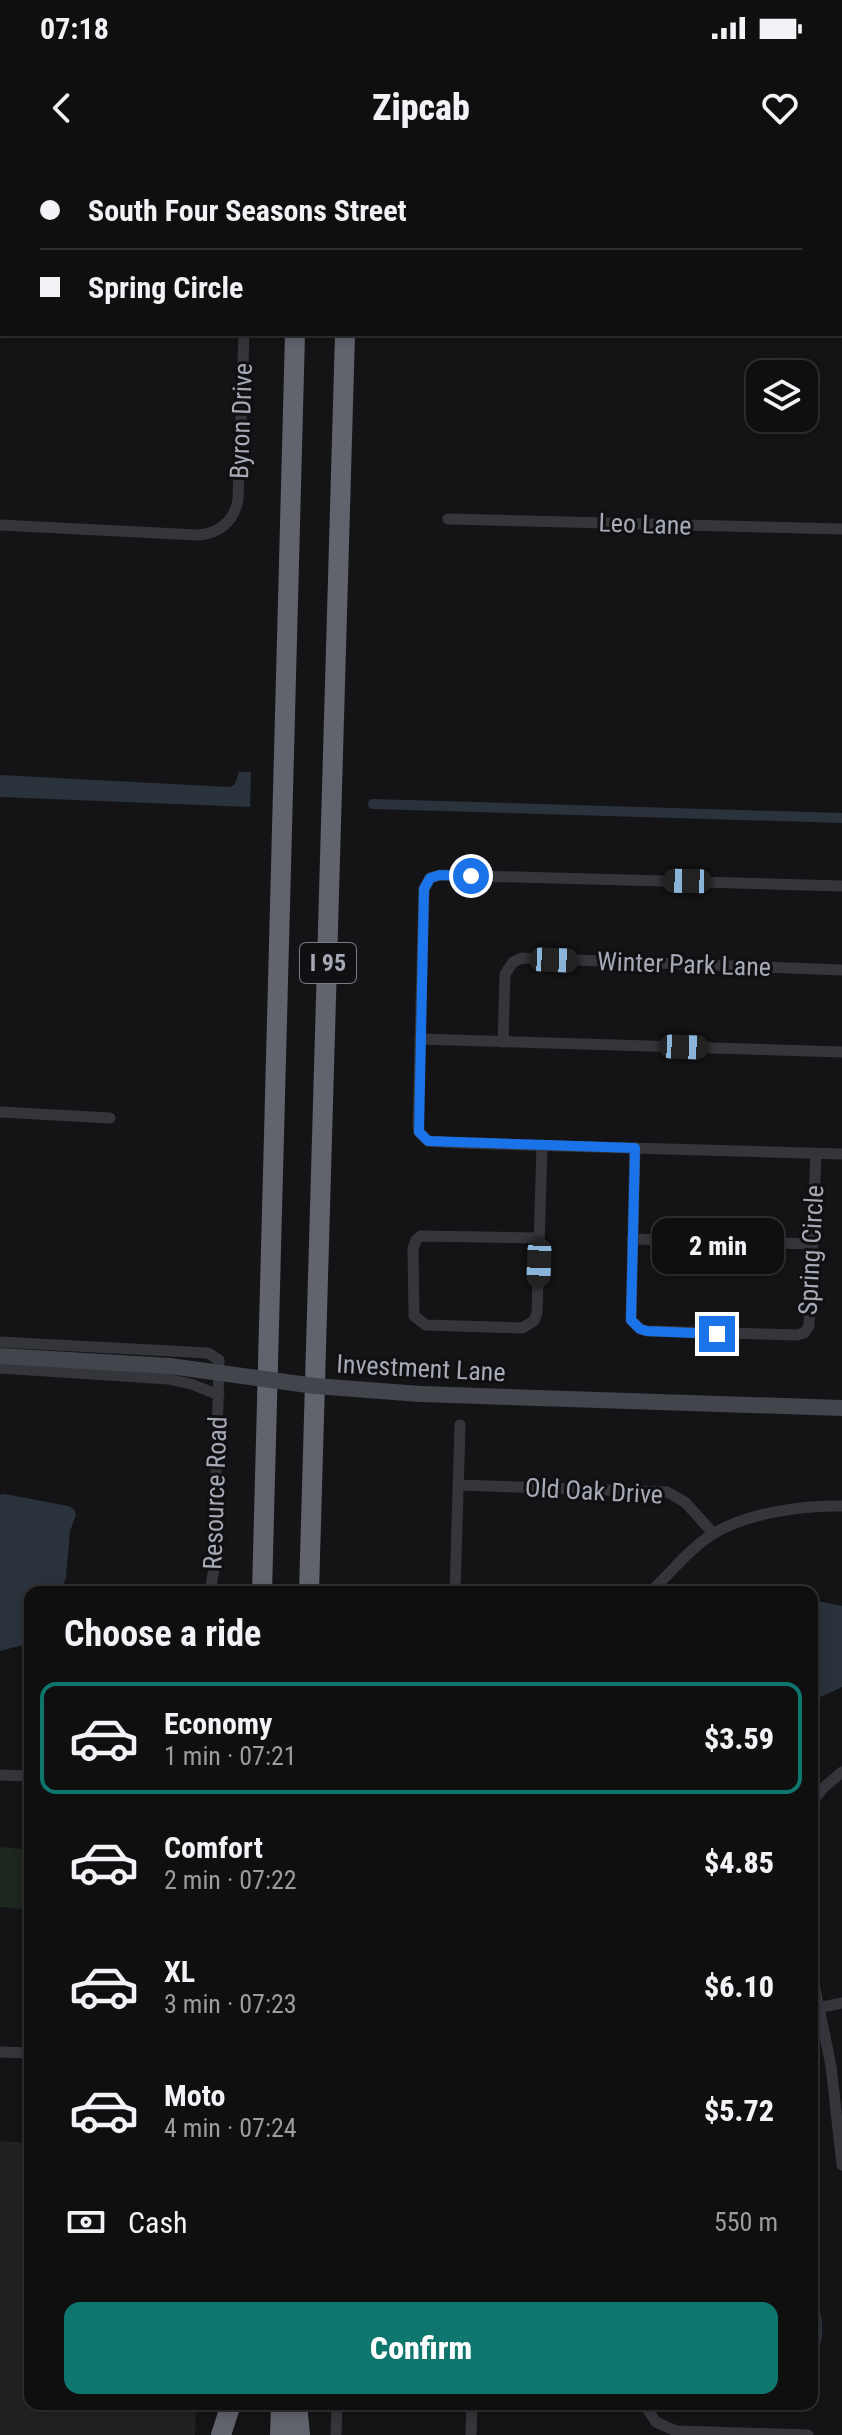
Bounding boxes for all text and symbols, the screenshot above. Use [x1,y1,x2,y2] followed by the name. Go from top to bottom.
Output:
[40,11,109,46] text: 07:18
[40,86,84,130] icon: back
[758,86,802,130] icon: heart
[372,87,470,129] text: Zipcab
[88,193,407,228] text: South Four Seasons Street
[88,270,243,305] text: Spring Circle
[746,360,818,432] map controls
[746,360,818,432] button: layers
[224,362,258,480] street label: Byron Drive
[598,507,692,541] street label: Leo Lane
[453,858,489,894] route start
[663,869,711,893] car
[300,943,356,983] road number: I 95
[596,946,772,982] street label: Winter Park Lane
[530,947,578,973] car
[660,1034,708,1060] car
[793,1184,829,1316] street label: Spring Circle
[651,1218,783,1274] callout: 2 min
[689,1231,747,1261] text: 2 min
[526,1239,552,1287] car
[699,1316,735,1352] route end
[336,1349,506,1387] street label: Investment Lane
[197,1416,233,1570] street label: Resource Road
[524,1472,664,1510] street label: Old Oak Drive
[64,1613,261,1655] text: Choose a ride
[68,1702,140,1774] icon: car
[164,1706,272,1741] text: Economy
[704,1721,774,1756] text: $3.59
[164,1741,297,1771] text: 1 min · 07:21
[68,1826,140,1898] icon: car
[164,1830,263,1865] text: Comfort
[704,1845,774,1880] text: $4.85
[164,1865,297,1895] text: 2 min · 07:22
[68,1950,140,2022] icon: car
[164,1954,195,1989] text: XL
[704,1969,774,2004] text: $6.10
[164,1989,297,2019] text: 3 min · 07:23
[68,2074,140,2146] icon: car
[164,2078,225,2113] text: Moto
[704,2093,774,2128] text: $5.72
[164,2113,297,2143] text: 4 min · 07:24
[64,2200,108,2244] icon: cash
[128,2205,188,2240] text: Cash
[714,2207,778,2237] text: 550 m
[64,2302,778,2394] button: Confirm

